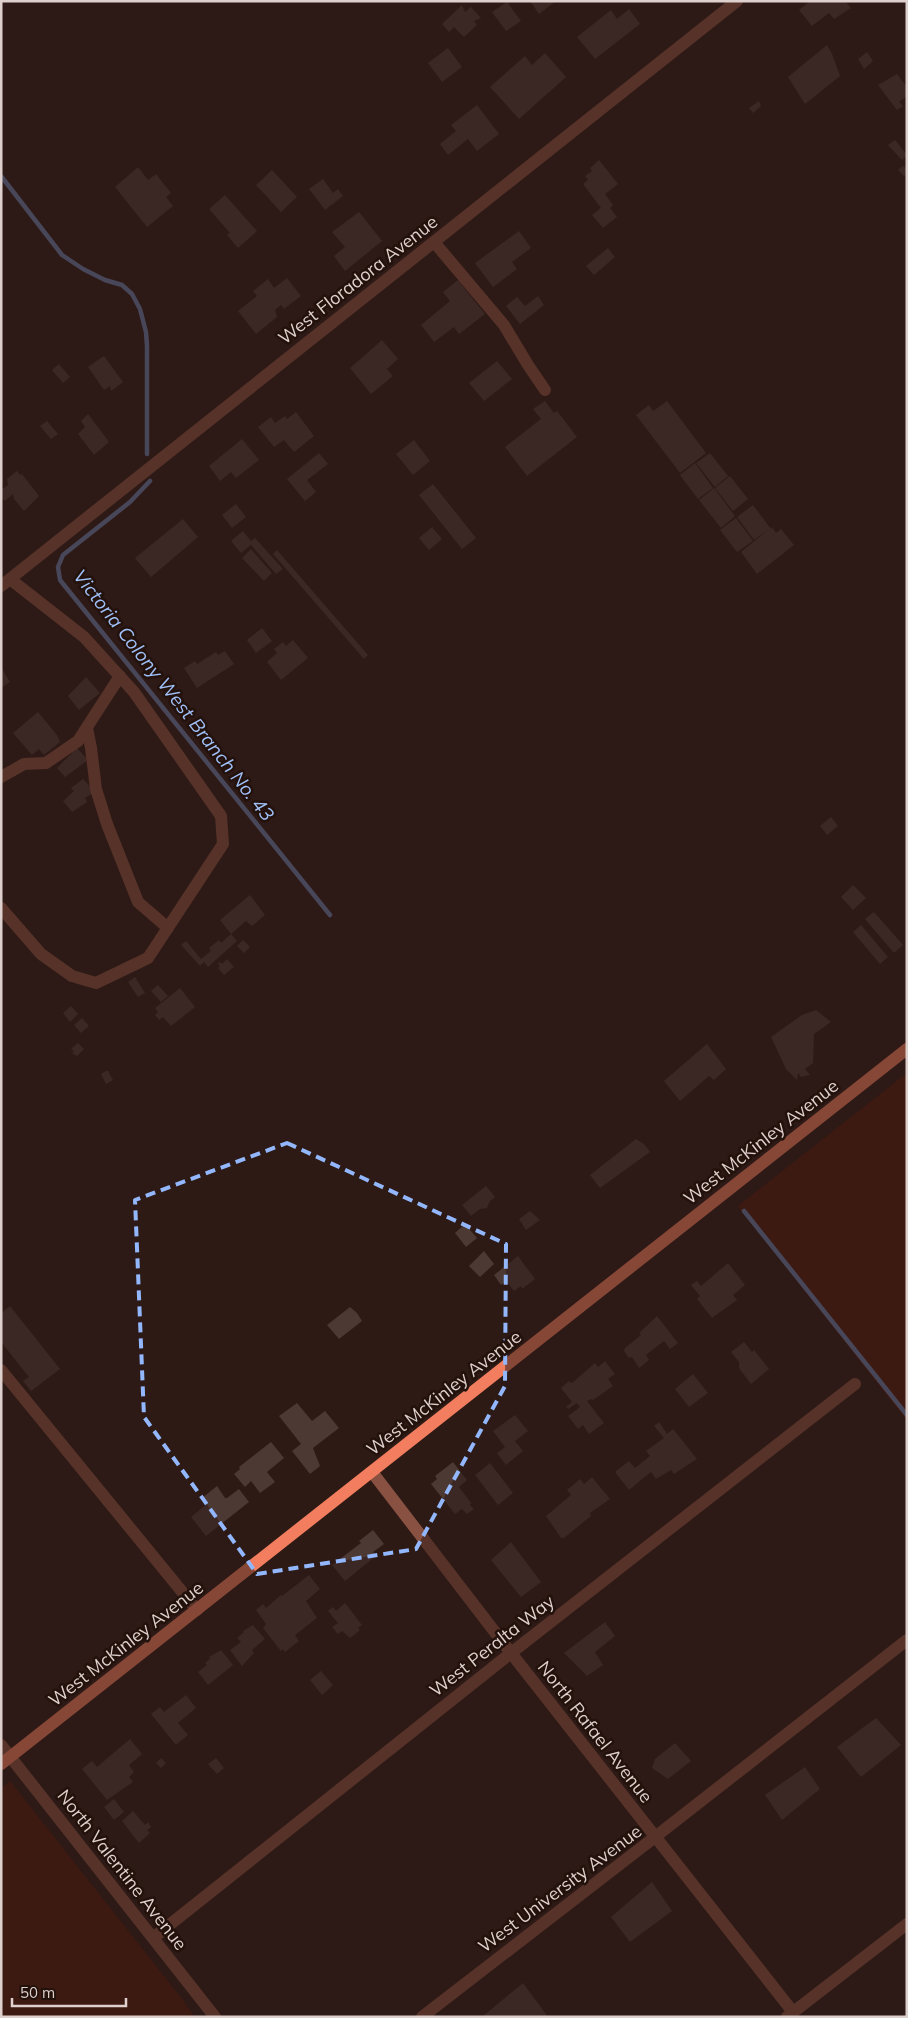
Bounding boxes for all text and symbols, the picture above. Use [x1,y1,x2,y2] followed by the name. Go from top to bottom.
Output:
[273,210,442,349] street label: West Floradora Avenue
[68,564,280,826] water label: Victoria Colony West Branch No. 43
[679,1074,843,1209] street label: West McKinley Avenue
[362,1325,526,1460] street label: West McKinley Avenue
[44,1576,208,1711] street label: West McKinley Avenue
[425,1589,559,1702] street label: West Peralta Way
[533,1656,658,1807] street label: North Rafael Avenue
[53,1785,192,1955] street label: North Valentine Avenue
[473,1820,646,1958] street label: West University Avenue
[12,1976,126,2008] scale bar
[20,1983,55,2002] text: 50 m

